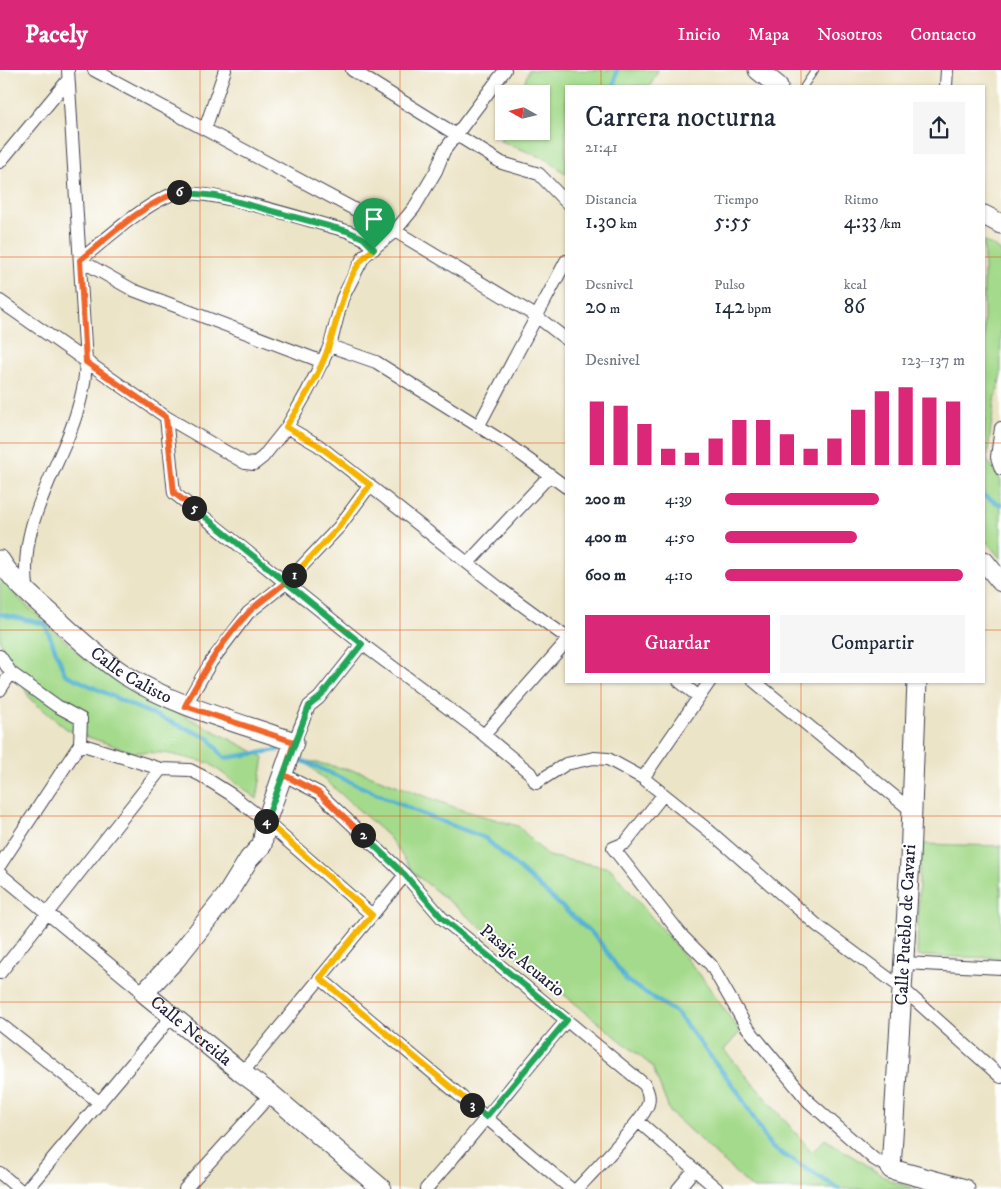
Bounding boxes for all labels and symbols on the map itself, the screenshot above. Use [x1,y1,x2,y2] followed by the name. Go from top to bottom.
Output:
[495,85,550,140] north arrow
[166,180,192,204] pin: 6
[353,198,395,249] pin
[182,496,206,520] pin: 5
[282,562,306,588] pin: 1
[86,642,175,709] street label: Calle Calisto
[254,808,278,834] pin: 4
[350,822,376,848] pin: 2
[891,844,921,1006] street label: Calle Pueblo de Cavari
[475,920,569,1002] street label: Pasaje Acuario
[145,991,236,1071] street label: Calle Nereida
[460,1092,484,1118] pin: 3

